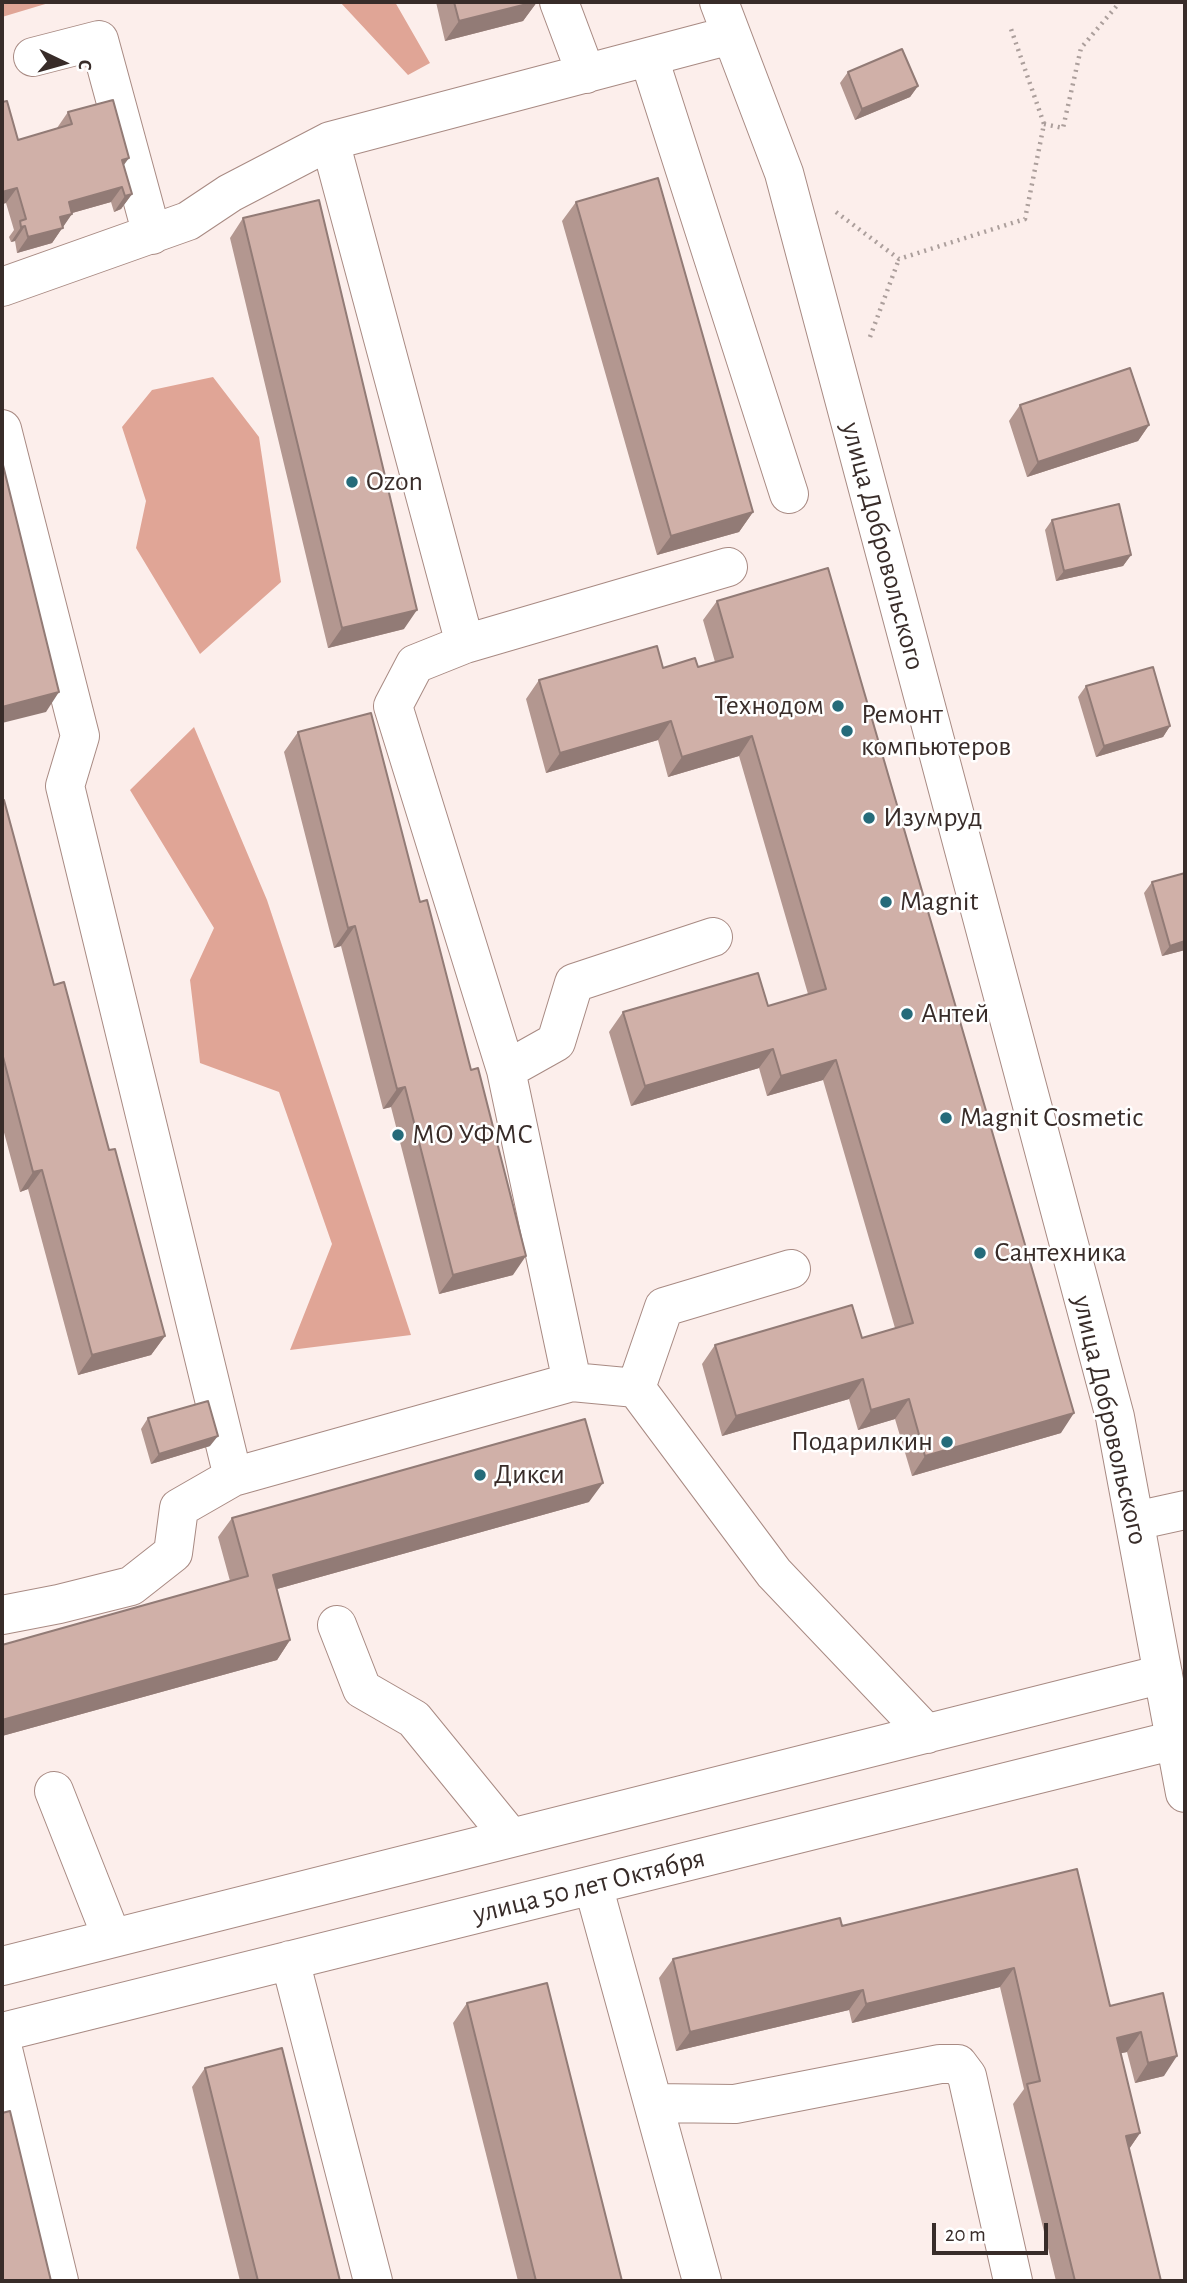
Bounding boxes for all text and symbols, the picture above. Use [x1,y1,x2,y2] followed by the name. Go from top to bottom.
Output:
[28,28,98,98] north arrow
[74,59,94,71] text: С
[834,419,932,673] street label: улица Добровольского
[366,465,423,499] place label: Ozon
[344,474,360,490] marker: Ozon
[715,689,824,723] place label: Технодом
[830,698,846,714] marker: Технодом
[861,698,1011,764] place label: Ремонт компьютеров
[839,723,855,739] marker: Ремонт компьютеров
[883,801,983,835] place label: Изумруд
[861,810,877,826] marker: Изумруд
[900,885,979,919] place label: Magnit
[878,894,894,910] marker: Magnit
[921,997,989,1031] place label: Антей
[899,1006,915,1022] marker: Антей
[960,1101,1143,1135] place label: Magnit Cosmetic
[938,1110,954,1126] marker: Magnit Cosmetic
[412,1118,533,1152] place label: МО УФМС
[390,1127,406,1143] marker: МО УФМС
[994,1236,1126,1270] place label: Сантехника
[972,1245,988,1261] marker: Сантехника
[1065,1292,1155,1548] street label: улица Добровольского
[791,1425,933,1459] place label: Подарилкин
[939,1434,955,1450] marker: Подарилкин
[494,1458,565,1492] place label: Дикси
[472,1467,488,1483] marker: Дикси
[470,1841,708,1931] street label: улица 50 лет Октября
[935,2210,1050,2254] scale bar
[945,2224,986,2245] text: 20 m

